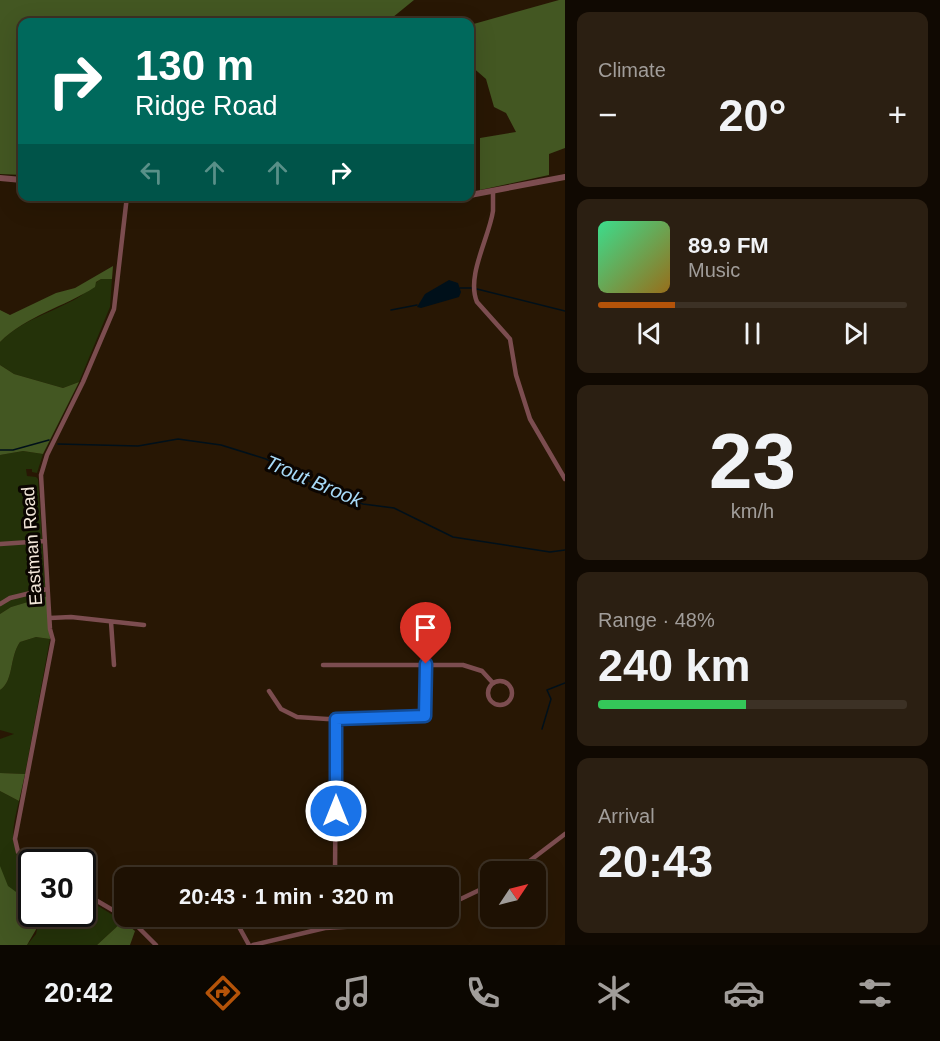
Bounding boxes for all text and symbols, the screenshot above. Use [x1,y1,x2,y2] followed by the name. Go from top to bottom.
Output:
[36,42,114,120] icon: right
[135,42,254,89] text: 130 m
[598,59,666,81] text: Climate
[718,90,787,141] text: 20°
[135,91,278,121] text: Ridge Road
[598,96,617,133] text: −
[888,96,907,133] text: +
[135,156,168,189] icon: left
[198,156,231,189] icon: ahead
[261,156,294,189] icon: ahead
[324,156,357,189] icon: right
[688,233,769,258] text: 89.9 FM
[688,259,740,281] text: Music
[633,317,666,350] icon: previous
[736,317,769,350] icon: pause
[839,317,872,350] icon: next
[709,417,796,505] text: 23
[262,451,367,512] water label: Trout Brook
[18,486,46,606] street label: Eastman Road
[731,500,774,522] text: km/h
[400,602,451,664] pin
[598,609,715,631] text: Range · 48%
[409,611,442,644] icon: arrive
[598,640,751,691] text: 240 km
[304,779,368,843] position arrow
[598,805,655,827] text: Arrival
[598,836,713,887] text: 20:43
[18,849,96,927] speed limit sign: 30
[480,861,546,927] north arrow
[480,861,546,927] map controls
[179,884,394,909] text: 20:43 · 1 min · 320 m
[202,972,244,1014] icon: directions
[332,972,374,1014] icon: music
[462,972,504,1014] icon: phone
[593,972,635,1014] icon: climate
[723,972,765,1014] icon: car
[854,972,896,1014] icon: filters
[44,978,113,1008] text: 20:42

